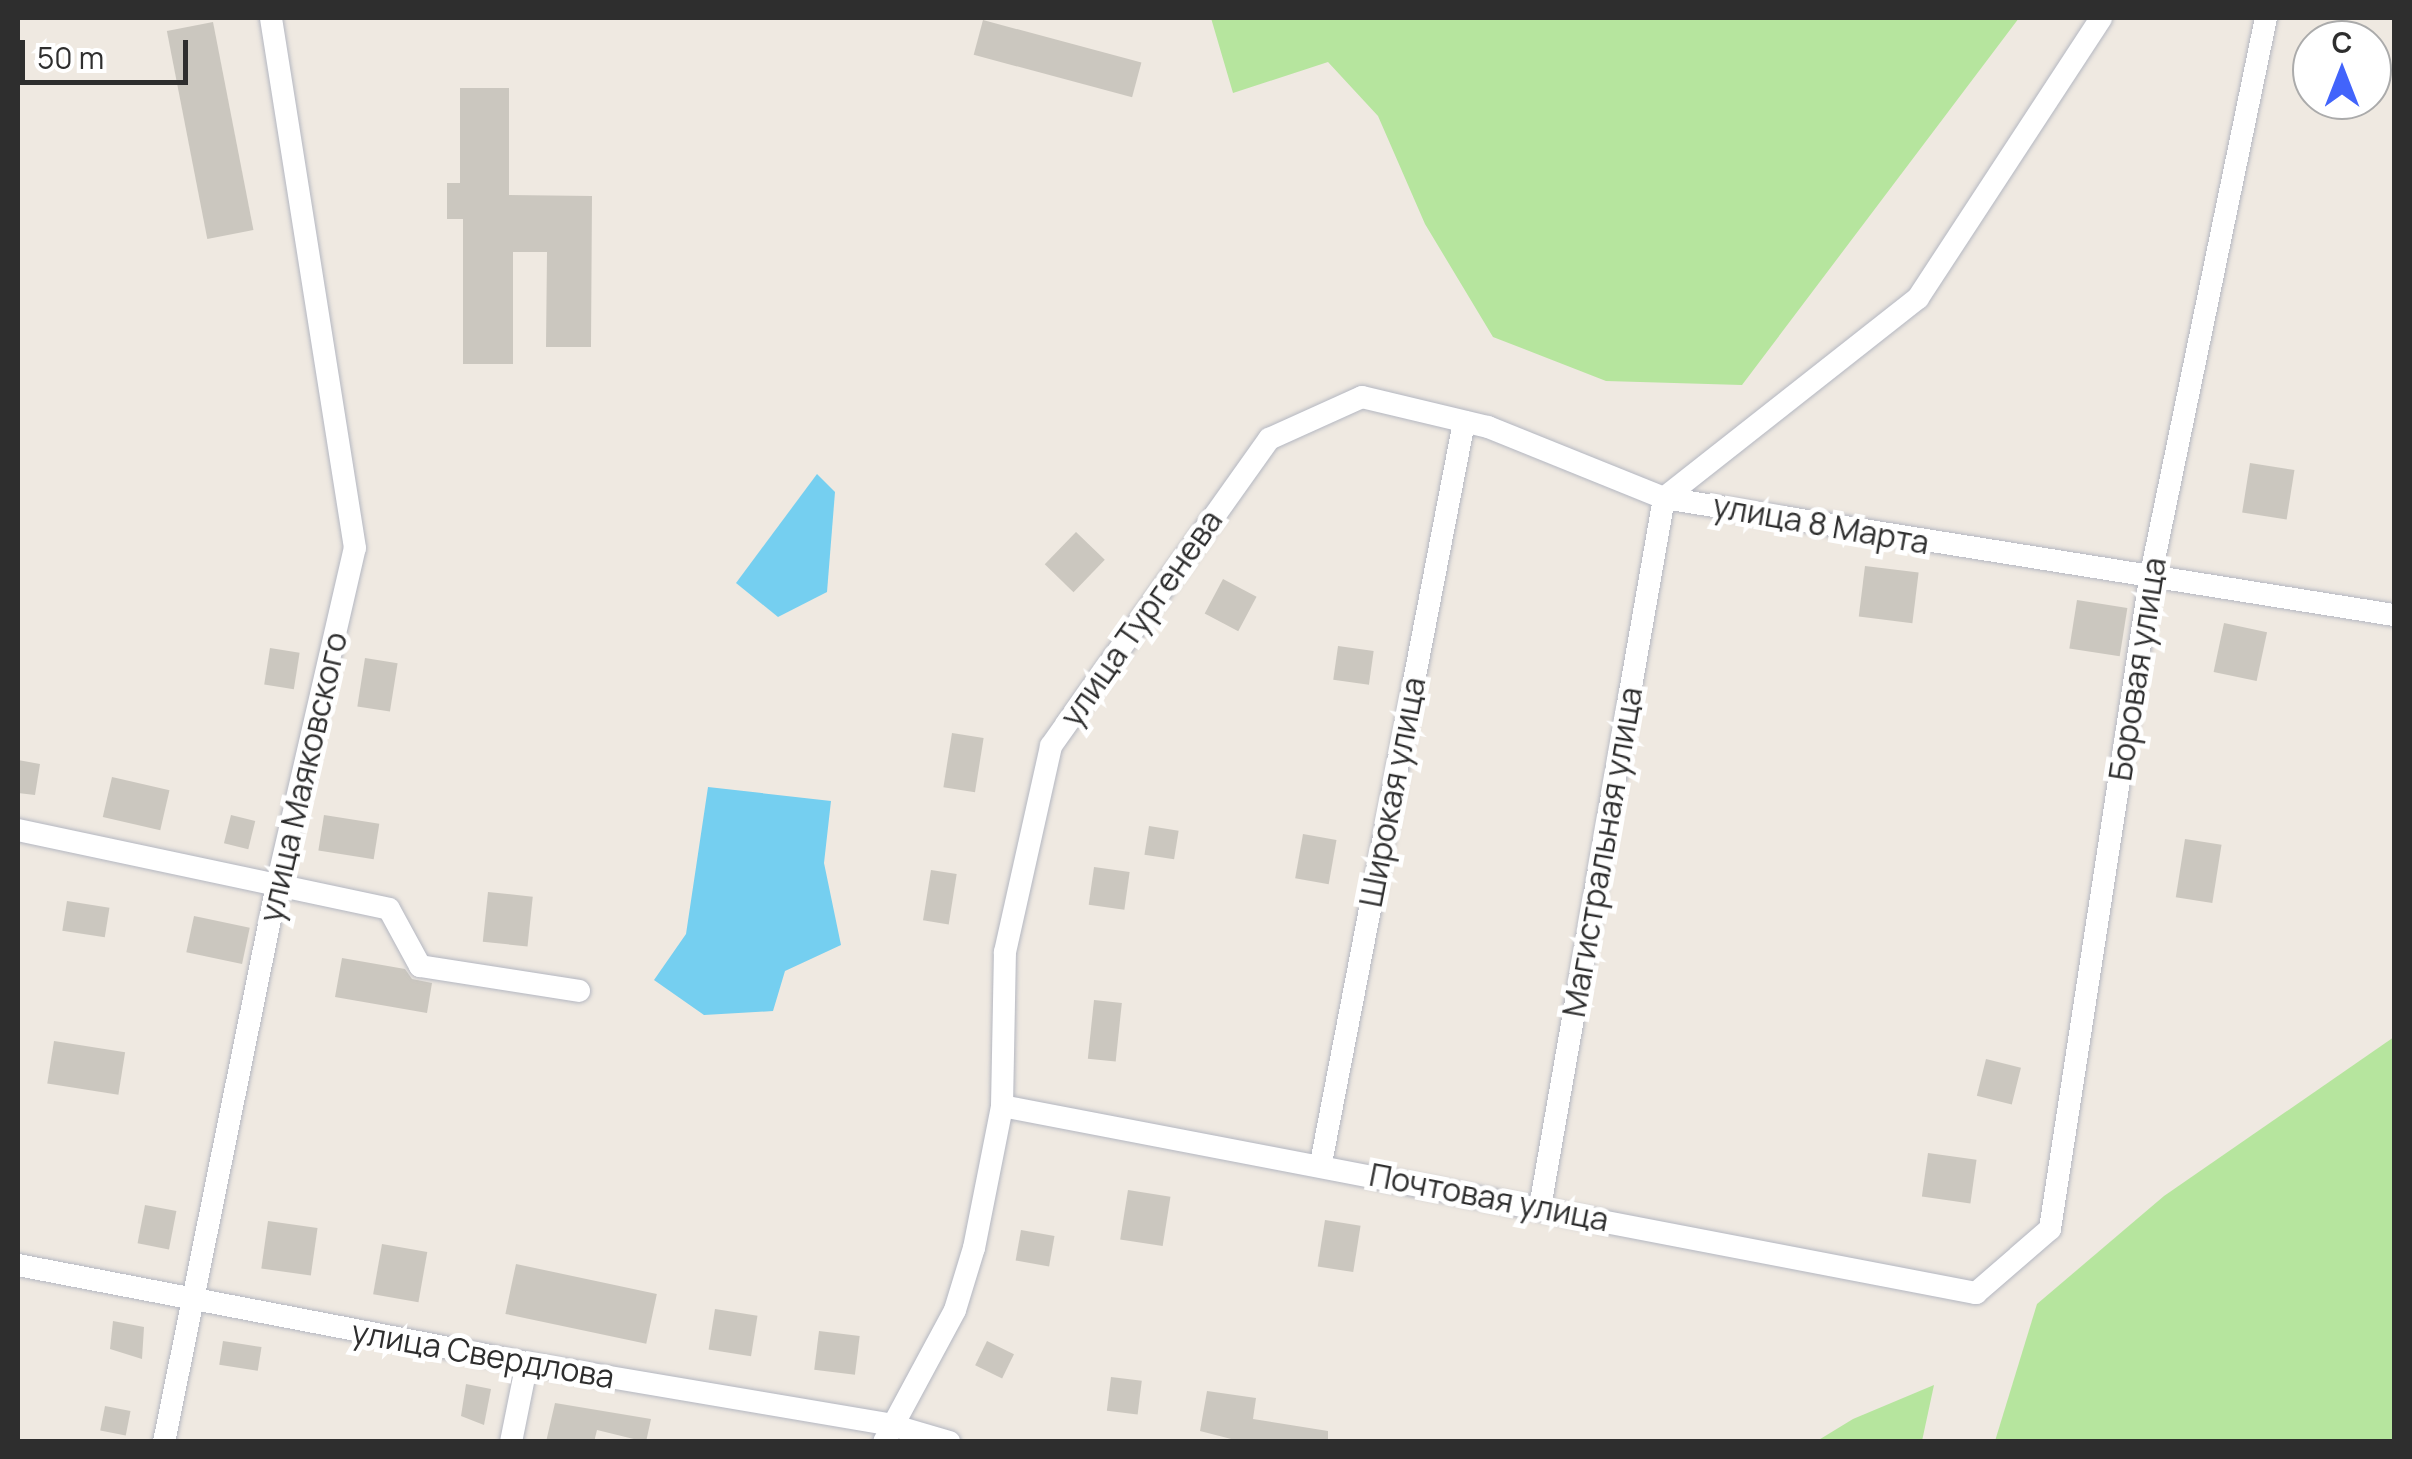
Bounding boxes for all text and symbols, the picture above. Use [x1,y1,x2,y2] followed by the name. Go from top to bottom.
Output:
[25,20,192,82] scale bar
[2292,20,2392,120] north arrow
[2332,23,2352,61] text: С
[37,37,104,78] text: 50 m
[1710,486,1932,562] street label: улица 8 Марта
[1052,502,1230,734] street label: улица Тургенева
[2100,555,2174,783] street label: Боровая улица
[251,628,355,926] street label: улица Маяковского
[1351,674,1433,910] street label: Широкая улица
[1554,684,1650,1020] street label: Магистральная улица
[1366,1155,1612,1239] street label: Почтовая улица
[349,1312,617,1396] street label: улица Свердлова

